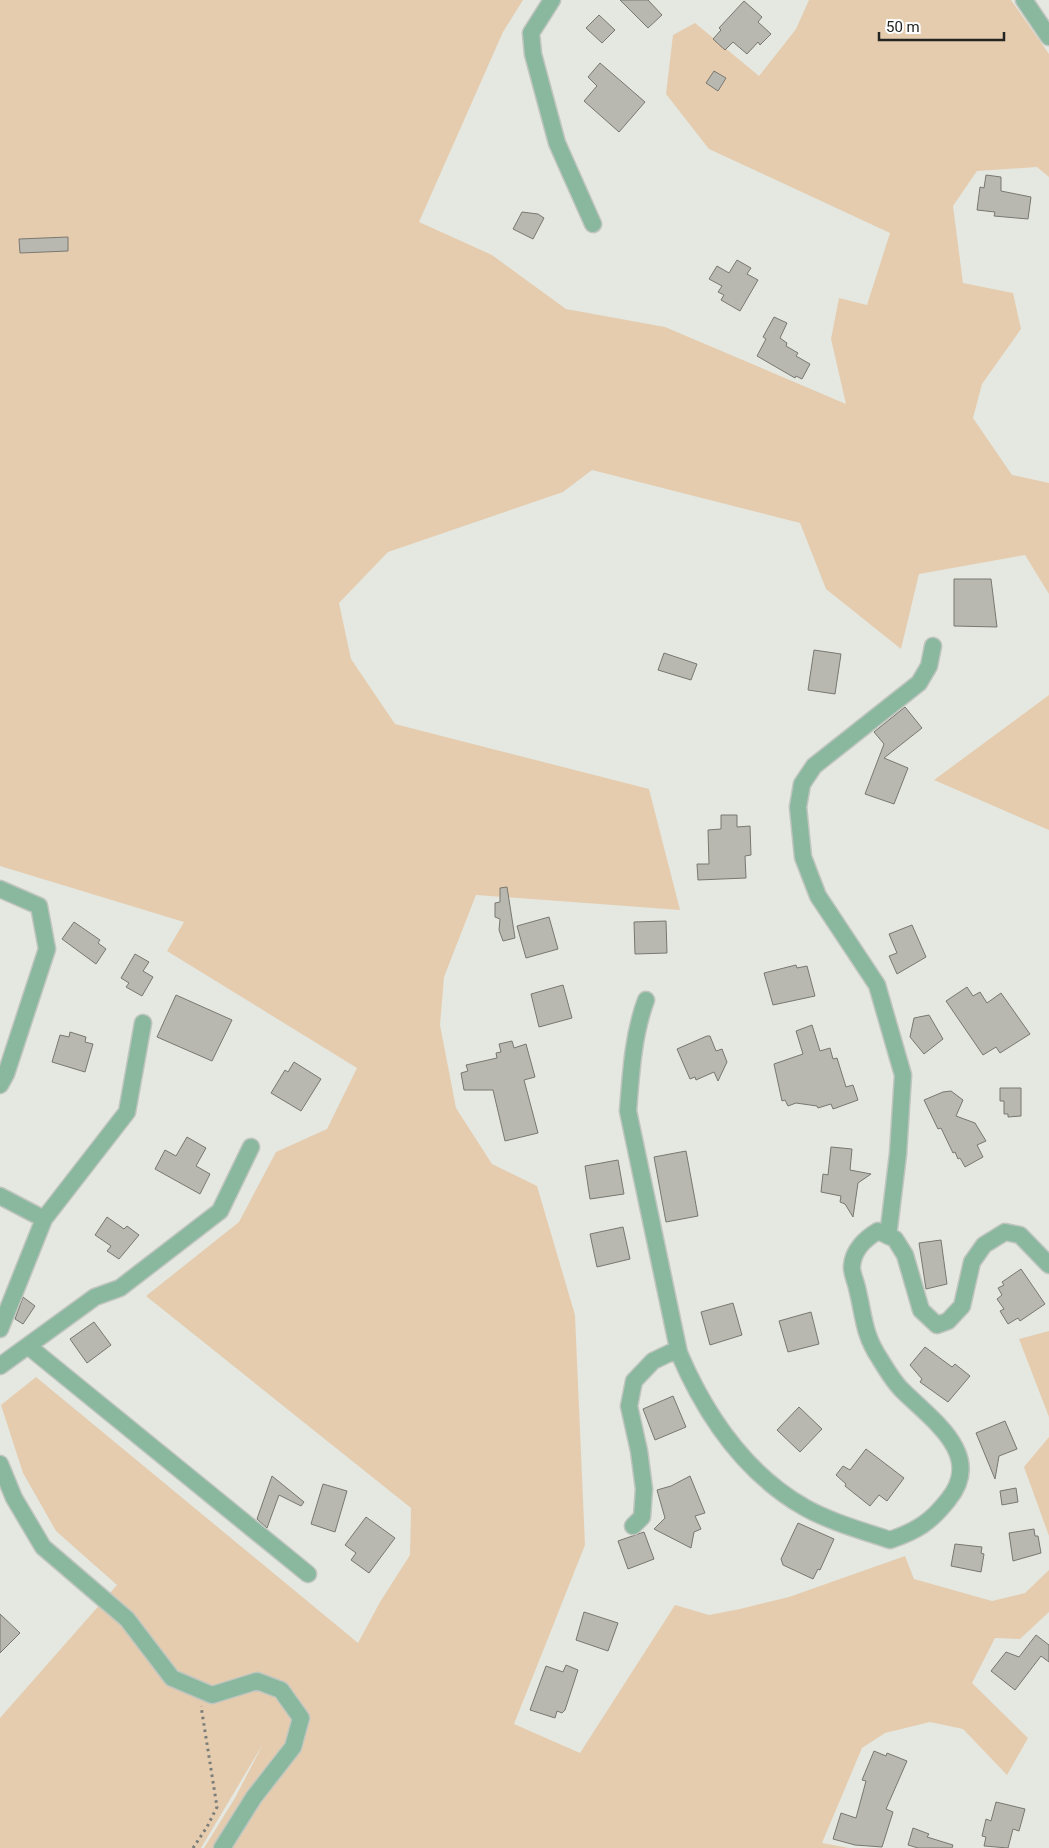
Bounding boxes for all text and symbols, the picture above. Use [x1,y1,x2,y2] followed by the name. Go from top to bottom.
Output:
[879,10,1004,42] scale bar
[886,18,920,36] text: 50 m

